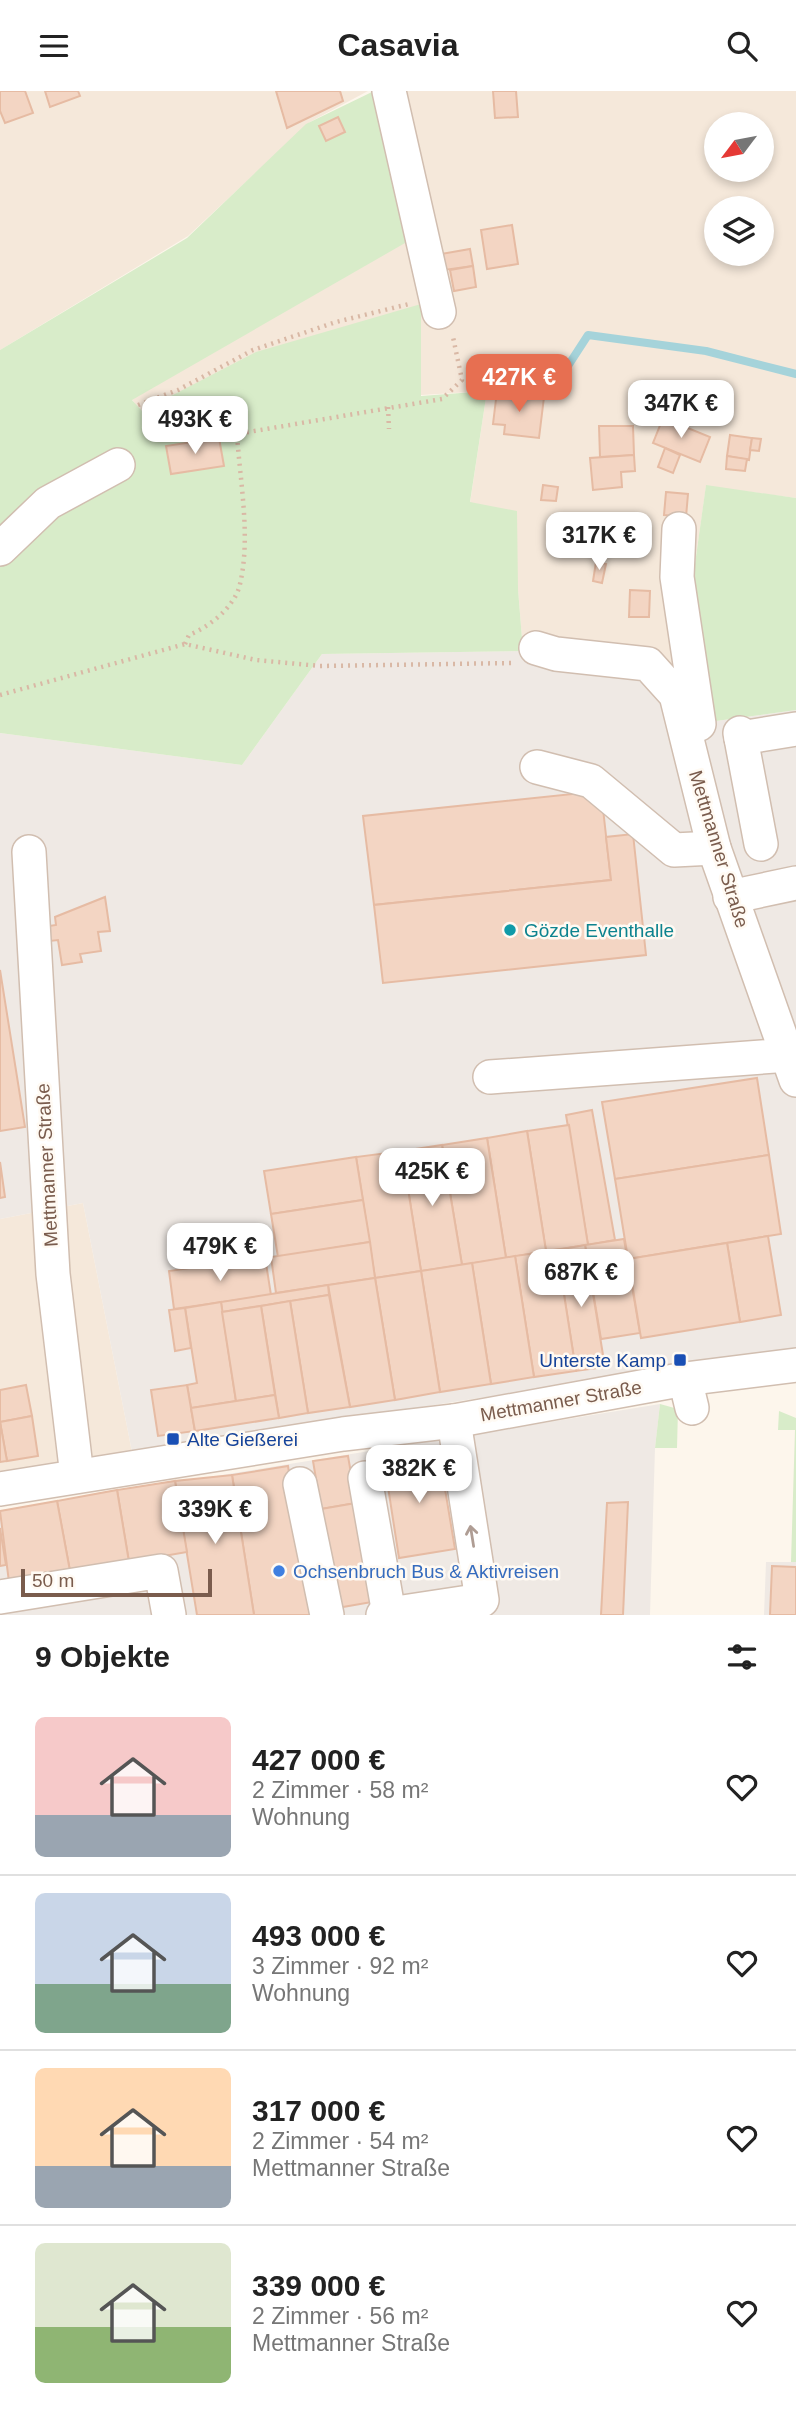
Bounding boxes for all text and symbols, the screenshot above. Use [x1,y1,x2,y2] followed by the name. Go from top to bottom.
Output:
[35,27,73,65] icon: menu
[338,27,458,63] text: Casavia
[723,27,761,65] icon: search
[704,112,774,182] north arrow
[704,112,774,266] map controls
[704,196,774,266] button: layers
[462,355,576,414] pin: 427K €
[482,364,556,390] text: 427K €
[624,381,738,440] pin: 347K €
[644,390,718,416] text: 347K €
[138,397,252,456] pin: 493K €
[158,406,232,432] text: 493K €
[542,512,656,572] pin: 317K €
[562,522,636,548] text: 317K €
[685,768,753,930] street label: Mettmanner Straße
[524,920,674,941] place label: Gözde Eventhalle
[502,922,518,938] marker: Gözde Eventhalle
[32,1083,62,1247] street label: Mettmanner Straße
[375,1149,489,1208] pin: 425K €
[395,1158,469,1184] text: 425K €
[163,1223,277,1283] pin: 479K €
[183,1233,257,1259] text: 479K €
[524,1249,638,1309] pin: 687K €
[544,1259,618,1285] text: 687K €
[539,1350,666,1371] place label: Unterste Kamp
[672,1352,688,1368] marker: Unterste Kamp
[479,1376,643,1426] street label: Mettmanner Straße
[187,1429,298,1450] place label: Alte Gießerei
[165,1431,181,1447] marker: Alte Gießerei
[362,1445,476,1505] pin: 382K €
[382,1455,456,1481] text: 382K €
[158,1487,272,1546] pin: 339K €
[178,1496,252,1522] text: 339K €
[465,1525,478,1547] one-way arrow
[293,1561,559,1582] place label: Ochsenbruch Bus & Aktivreisen
[271,1563,287,1579] marker: Ochsenbruch Bus & Aktivreisen
[21,1566,212,1598] scale bar
[32,1570,74,1591] text: 50 m
[723,1638,761,1676] icon: filters
[35,1640,170,1673] text: 9 Objekte
[252,1743,385,1776] text: 427 000 €
[91,1745,175,1829] icon: home
[723,1768,761,1806] icon: heart
[252,1777,428,1803] text: 2 Zimmer · 58 m²
[252,1804,350,1830] text: Wohnung
[252,1919,385,1952] text: 493 000 €
[91,1921,175,2005] icon: home
[723,1944,761,1982] icon: heart
[252,1953,428,1979] text: 3 Zimmer · 92 m²
[252,1980,350,2006] text: Wohnung
[252,2094,385,2127] text: 317 000 €
[91,2096,175,2180] icon: home
[723,2119,761,2157] icon: heart
[252,2128,428,2154] text: 2 Zimmer · 54 m²
[252,2155,450,2181] text: Mettmanner Straße
[252,2269,385,2302] text: 339 000 €
[91,2271,175,2355] icon: home
[723,2294,761,2332] icon: heart
[252,2303,428,2329] text: 2 Zimmer · 56 m²
[252,2330,450,2356] text: Mettmanner Straße

